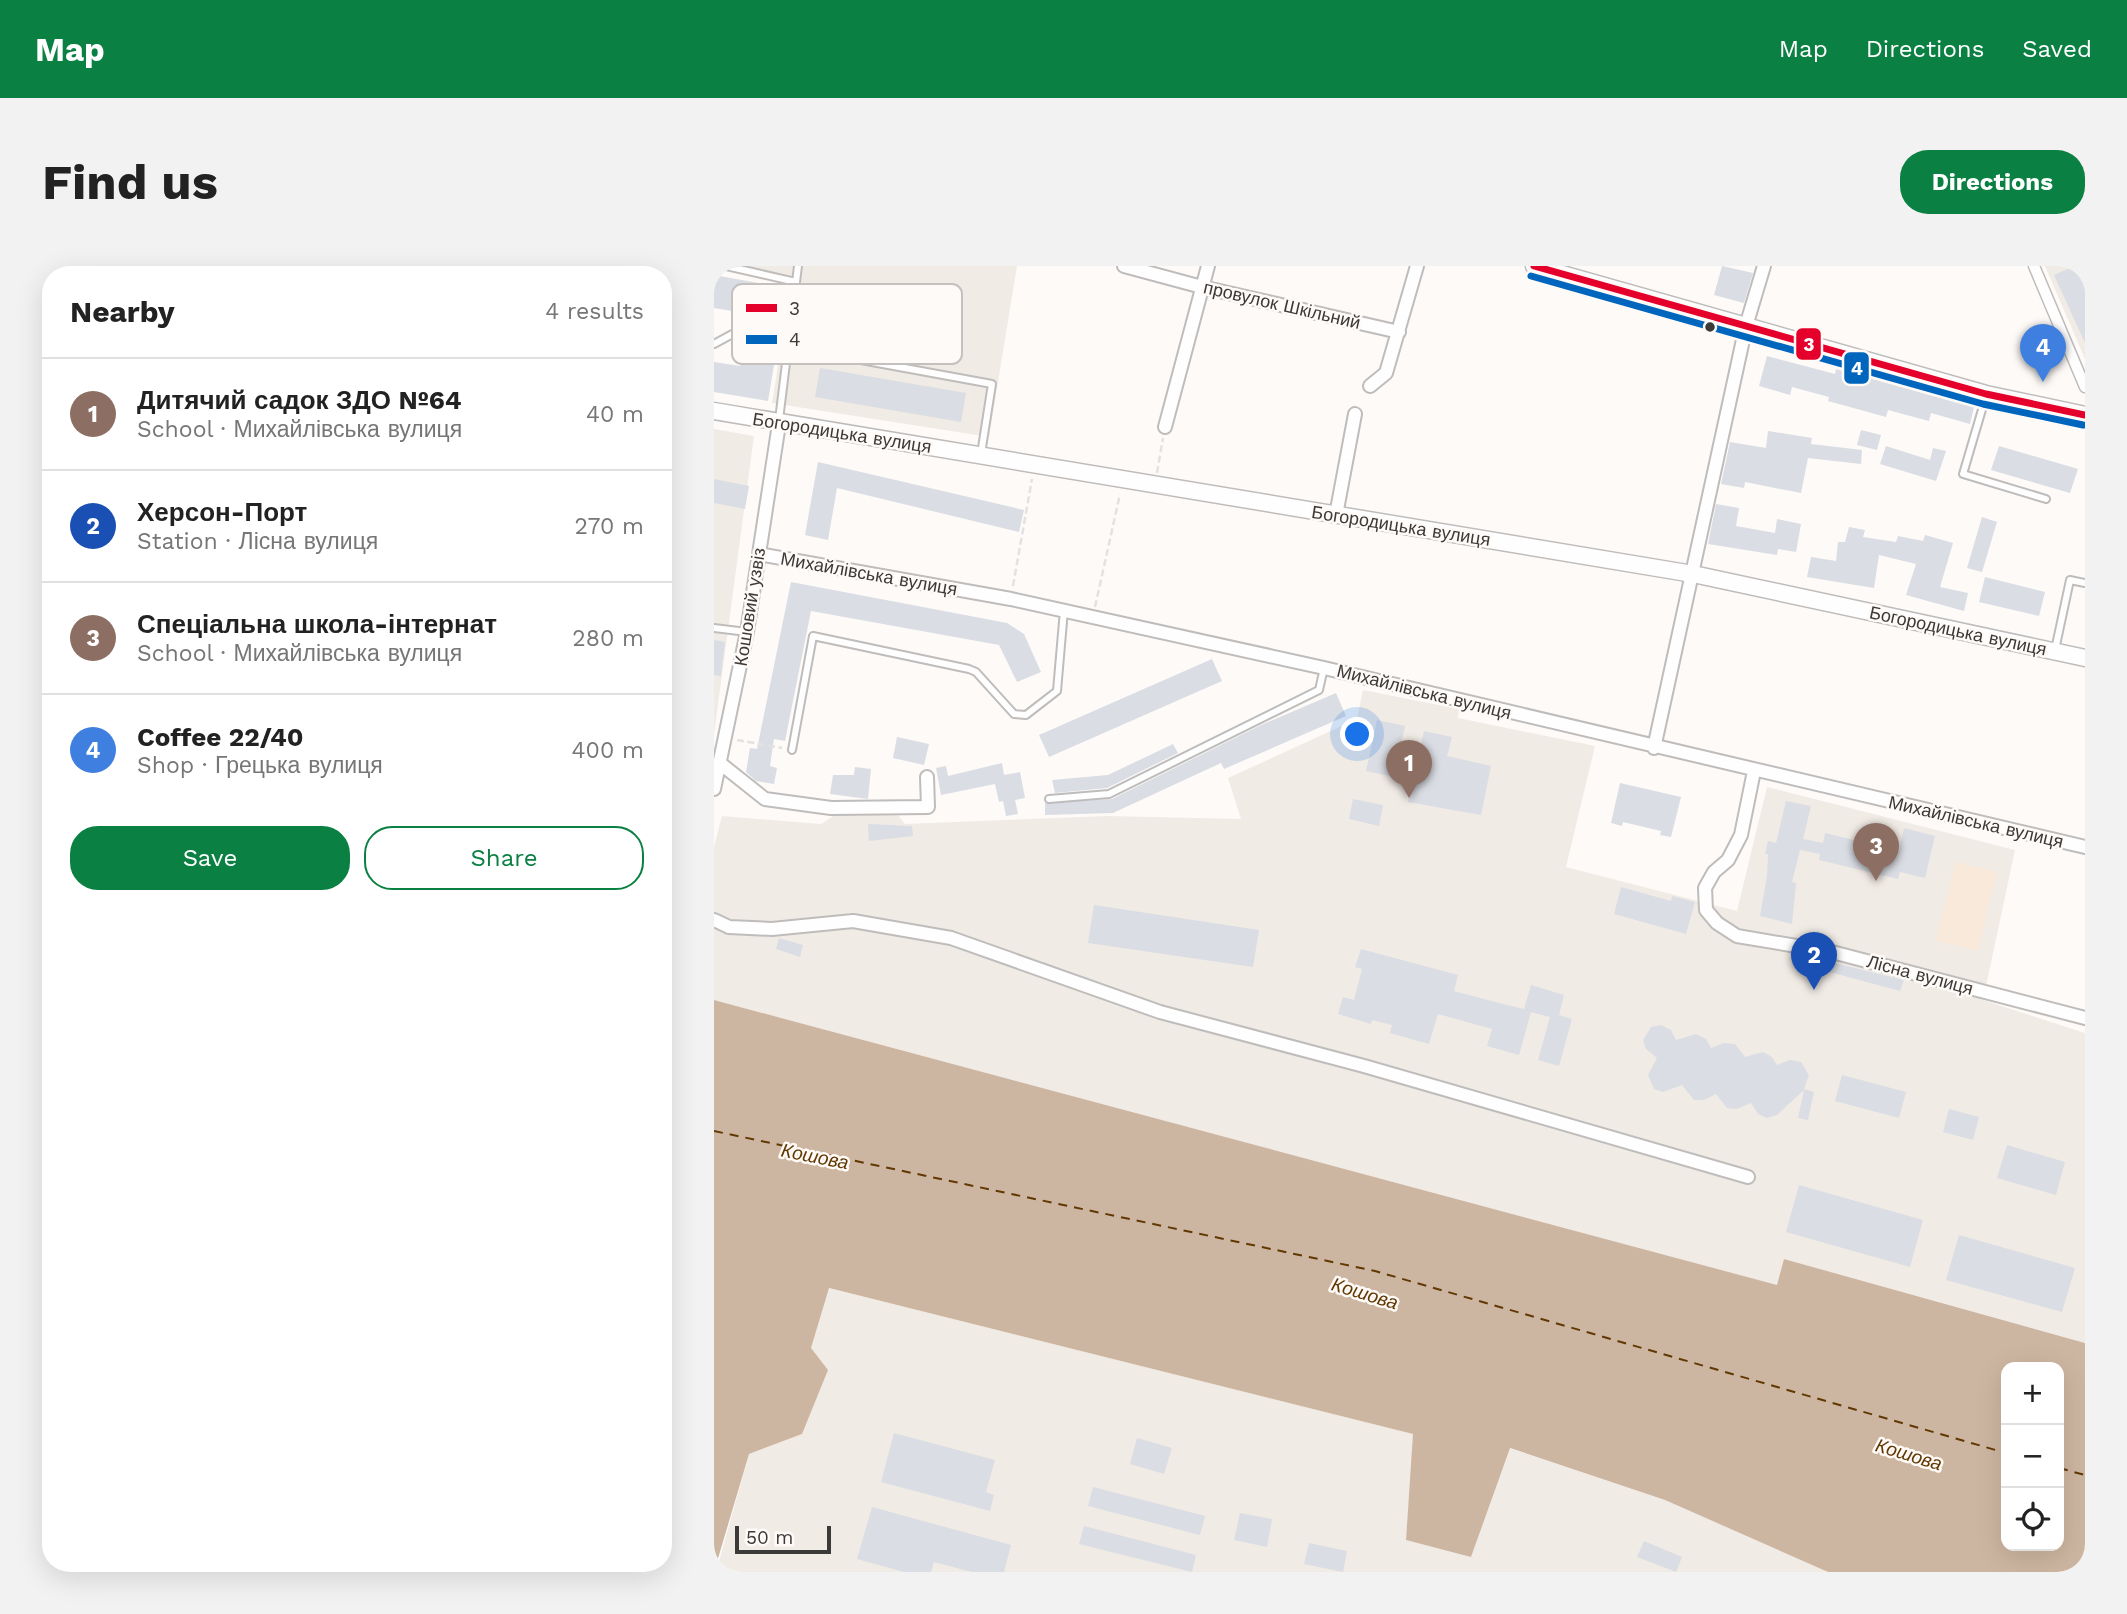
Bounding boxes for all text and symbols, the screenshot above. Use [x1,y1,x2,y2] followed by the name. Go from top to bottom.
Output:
[35,30,105,69] text: Map
[1779,35,1828,63] text: Map
[1866,35,1984,63] text: Directions
[2022,35,2092,63] text: Saved
[1900,150,2085,214] button: Directions
[42,153,218,211] text: Find us
[1202,276,1363,333] street label: провулок Шкільний
[732,284,962,364] legend
[70,294,175,329] text: Nearby
[789,297,800,320] text: 3
[545,298,644,325] text: 4 results
[1703,320,1717,334] unlabelled marker
[2020,324,2066,382] pin: 4
[1795,327,1822,361] line badge: 3
[789,328,801,351] text: 4
[1803,333,1815,356] text: 3
[1843,351,1870,385] line badge: 4
[1851,357,1863,380] text: 4
[137,385,462,415] text: Дитячий садок ЗДО №64
[88,401,98,428] text: 1
[586,401,644,428] text: 40 m
[751,408,933,457] street label: Богородицька вулиця
[137,416,462,443] text: School · Михайлівська вулиця
[137,497,307,527] text: Херсон-Порт
[1310,501,1492,550] street label: Богородицька вулиця
[86,513,100,540] text: 2
[575,513,644,540] text: 270 m
[137,528,378,555] text: Station · Лісна вулиця
[730,546,769,668] street label: Кошовий узвіз
[779,548,959,599] street label: Михайлівська вулиця
[1868,601,2049,660] street label: Богородицька вулиця
[137,609,497,639] text: Спеціальна школа-інтернат
[86,625,100,652] text: 3
[572,625,644,652] text: 280 m
[137,640,462,667] text: School · Михайлівська вулиця
[1335,660,1513,723] street label: Михайлівська вулиця
[1340,717,1374,751] your location
[137,722,304,752] text: Coffee 22/40
[86,737,100,764] text: 4
[572,737,644,764] text: 400 m
[1386,740,1432,798] pin: 1
[137,752,383,779] text: Shop · Грецька вулиця
[1887,791,2066,852] street label: Михайлівська вулиця
[1853,823,1899,881] pin: 3
[70,826,350,890] button: Save
[364,826,644,890] button: Share
[1791,932,1837,990] pin: 2
[1865,950,1976,999] street label: Лісна вулиця
[779,1139,851,1174] water label: Кошова
[1329,1273,1401,1314] water label: Кошова
[2001,1362,2064,1551] map controls
[2001,1362,2064,1425] button: +
[2001,1425,2064,1488] button: −
[1873,1434,1945,1475] water label: Кошова
[2001,1488,2064,1551] button: locate
[735,1523,831,1555] scale bar
[746,1526,793,1549] text: 50 m

